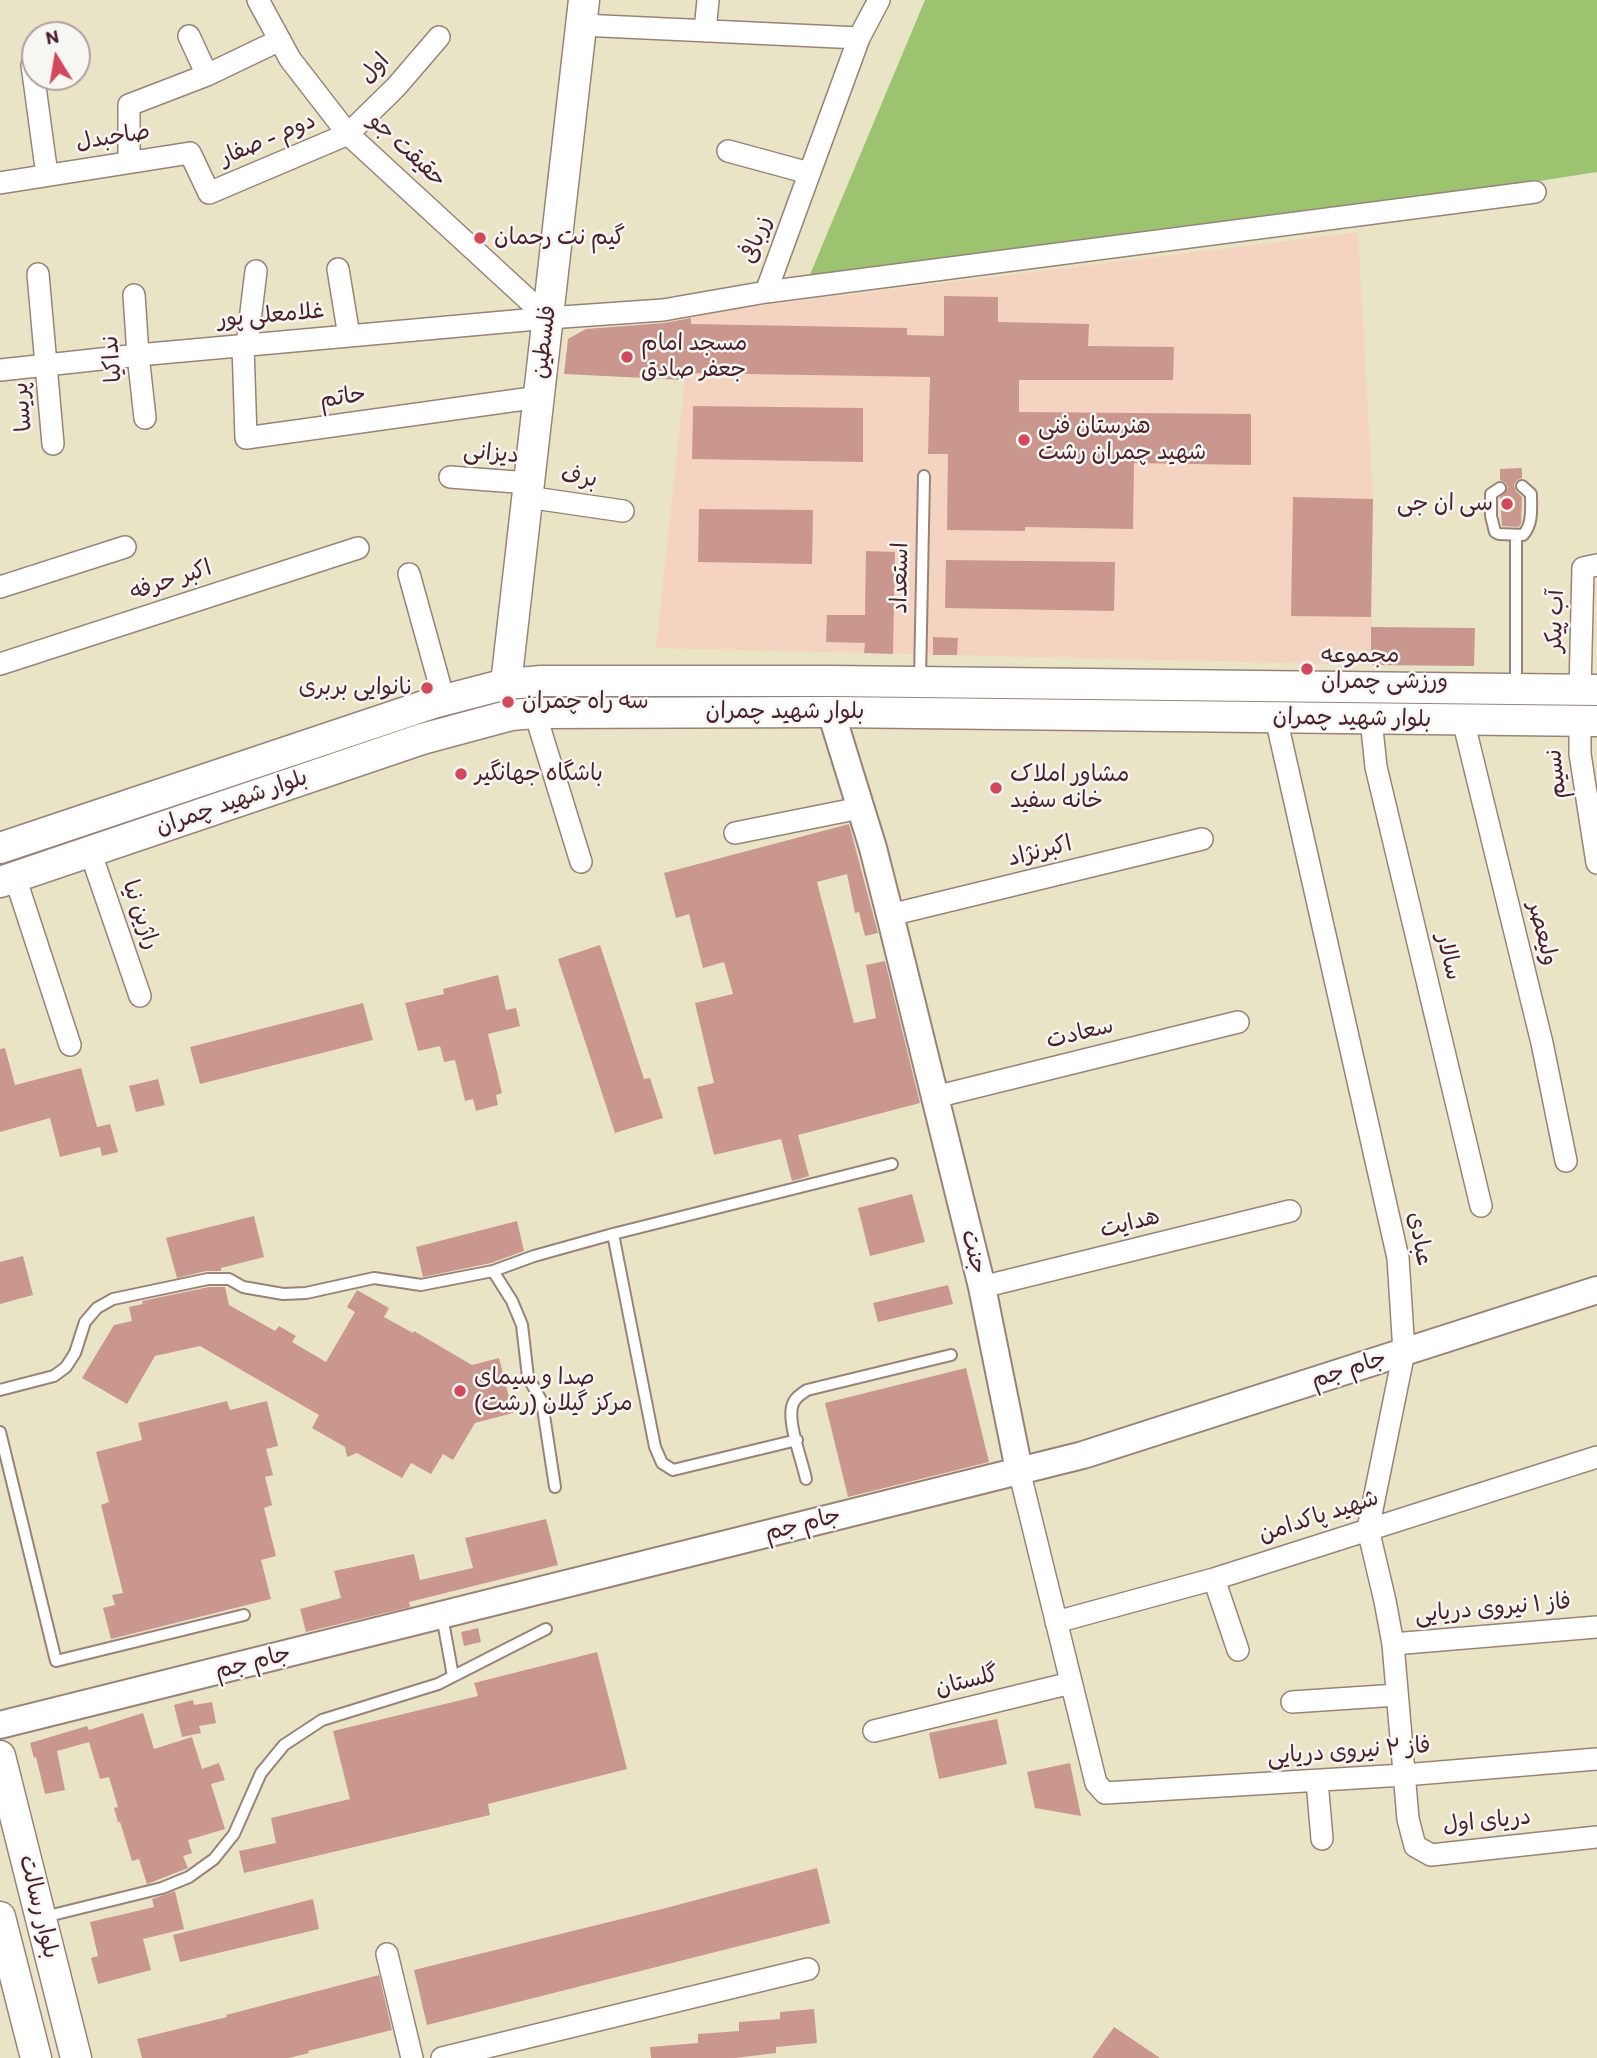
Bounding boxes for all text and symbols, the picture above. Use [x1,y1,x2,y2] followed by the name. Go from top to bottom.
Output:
[21,21,91,91] north arrow
[44,24,61,49] text: N
[354,48,396,90] street label: اول
[216,107,320,173] street label: دوم - صفار
[363,108,451,194] street label: حقیقت جو
[74,119,152,157] street label: صاحبدل
[736,212,778,268] street label: زربافی
[494,224,625,252] place label: گیم نت رحمان
[472,230,488,246] marker: گیم نت رحمان
[217,298,325,334] street label: غلامعلی پور
[527,304,563,380] street label: فلسطین
[641,330,747,384] place label: مسجد امام جعفر صادق
[97,334,129,384] street label: نداکیا
[619,349,635,365] marker: مسجد امام جعفر صادق
[7,381,39,433] street label: پریسا
[318,381,368,415] street label: حاتم
[1038,413,1206,467] place label: هنرستان فنی شهید چمران رشت
[1016,432,1032,448] marker: هنرستان فنی شهید چمران رشت
[462,438,520,470] street label: دیزانی
[559,462,599,494] street label: برف
[1397,490,1493,518] place label: سی ان جی
[1499,496,1515,512] marker: سی ان جی
[887,542,915,614] street label: استعداد
[127,555,215,607] street label: اکبر حرفه
[1541,589,1571,653] street label: آب پیکر
[1321,642,1448,696] place label: مجموعه ورزشی چمران
[1299,661,1315,677] marker: مجموعه ورزشی چمران
[299,674,413,702] place label: نانوایی بربری
[419,680,435,696] marker: نانوایی بربری
[522,688,649,716] place label: سه راه چمران
[500,694,516,710] marker: سه راه چمران
[706,698,864,726] street label: بلوار شهید چمران
[1272,704,1432,734] street label: بلوار شهید چمران
[1541,748,1573,800] street label: نسیم
[475,760,603,788] place label: باشگاه جهانگیر
[1010,761,1129,815] place label: مشاور املاک خانه سفید
[152,764,312,842] street label: بلوار شهید چمران
[453,766,469,782] marker: باشگاه جهانگیر
[988,780,1004,796] marker: مشاور املاک خانه سفید
[1005,831,1075,873] street label: اکبرنژاد
[115,877,165,953] street label: راژین نیا
[1521,899,1563,969] street label: ولیعصر
[1429,931,1467,983] street label: سالار
[1043,1012,1117,1056] street label: سعادت
[1097,1203,1163,1245] street label: هدایت
[1401,1210,1437,1268] street label: عبادی
[954,1227,992,1277] street label: جنت
[1308,1345,1390,1395] street label: جام جم
[474,1364,633,1418] place label: صدا و سیمای مرکز گیلان (رشت)
[452,1383,468,1399] marker: صدا و سیمای مرکز گیلان (رشت)
[1256,1485,1382,1549] street label: شهید پاکدامن
[762,1502,844,1548] street label: جام جم
[1414,1588,1572,1630] street label: فاز ۱ نیروی دریایی
[212,1640,294,1686] street label: جام جم
[932,1661,1002,1703] street label: گلستان
[1266,1733,1432,1771] street label: فاز ۲ نیروی دریایی
[1441,1804,1533,1840] street label: دریای اول
[12,1852,64,1962] street label: بلوار رسالت

